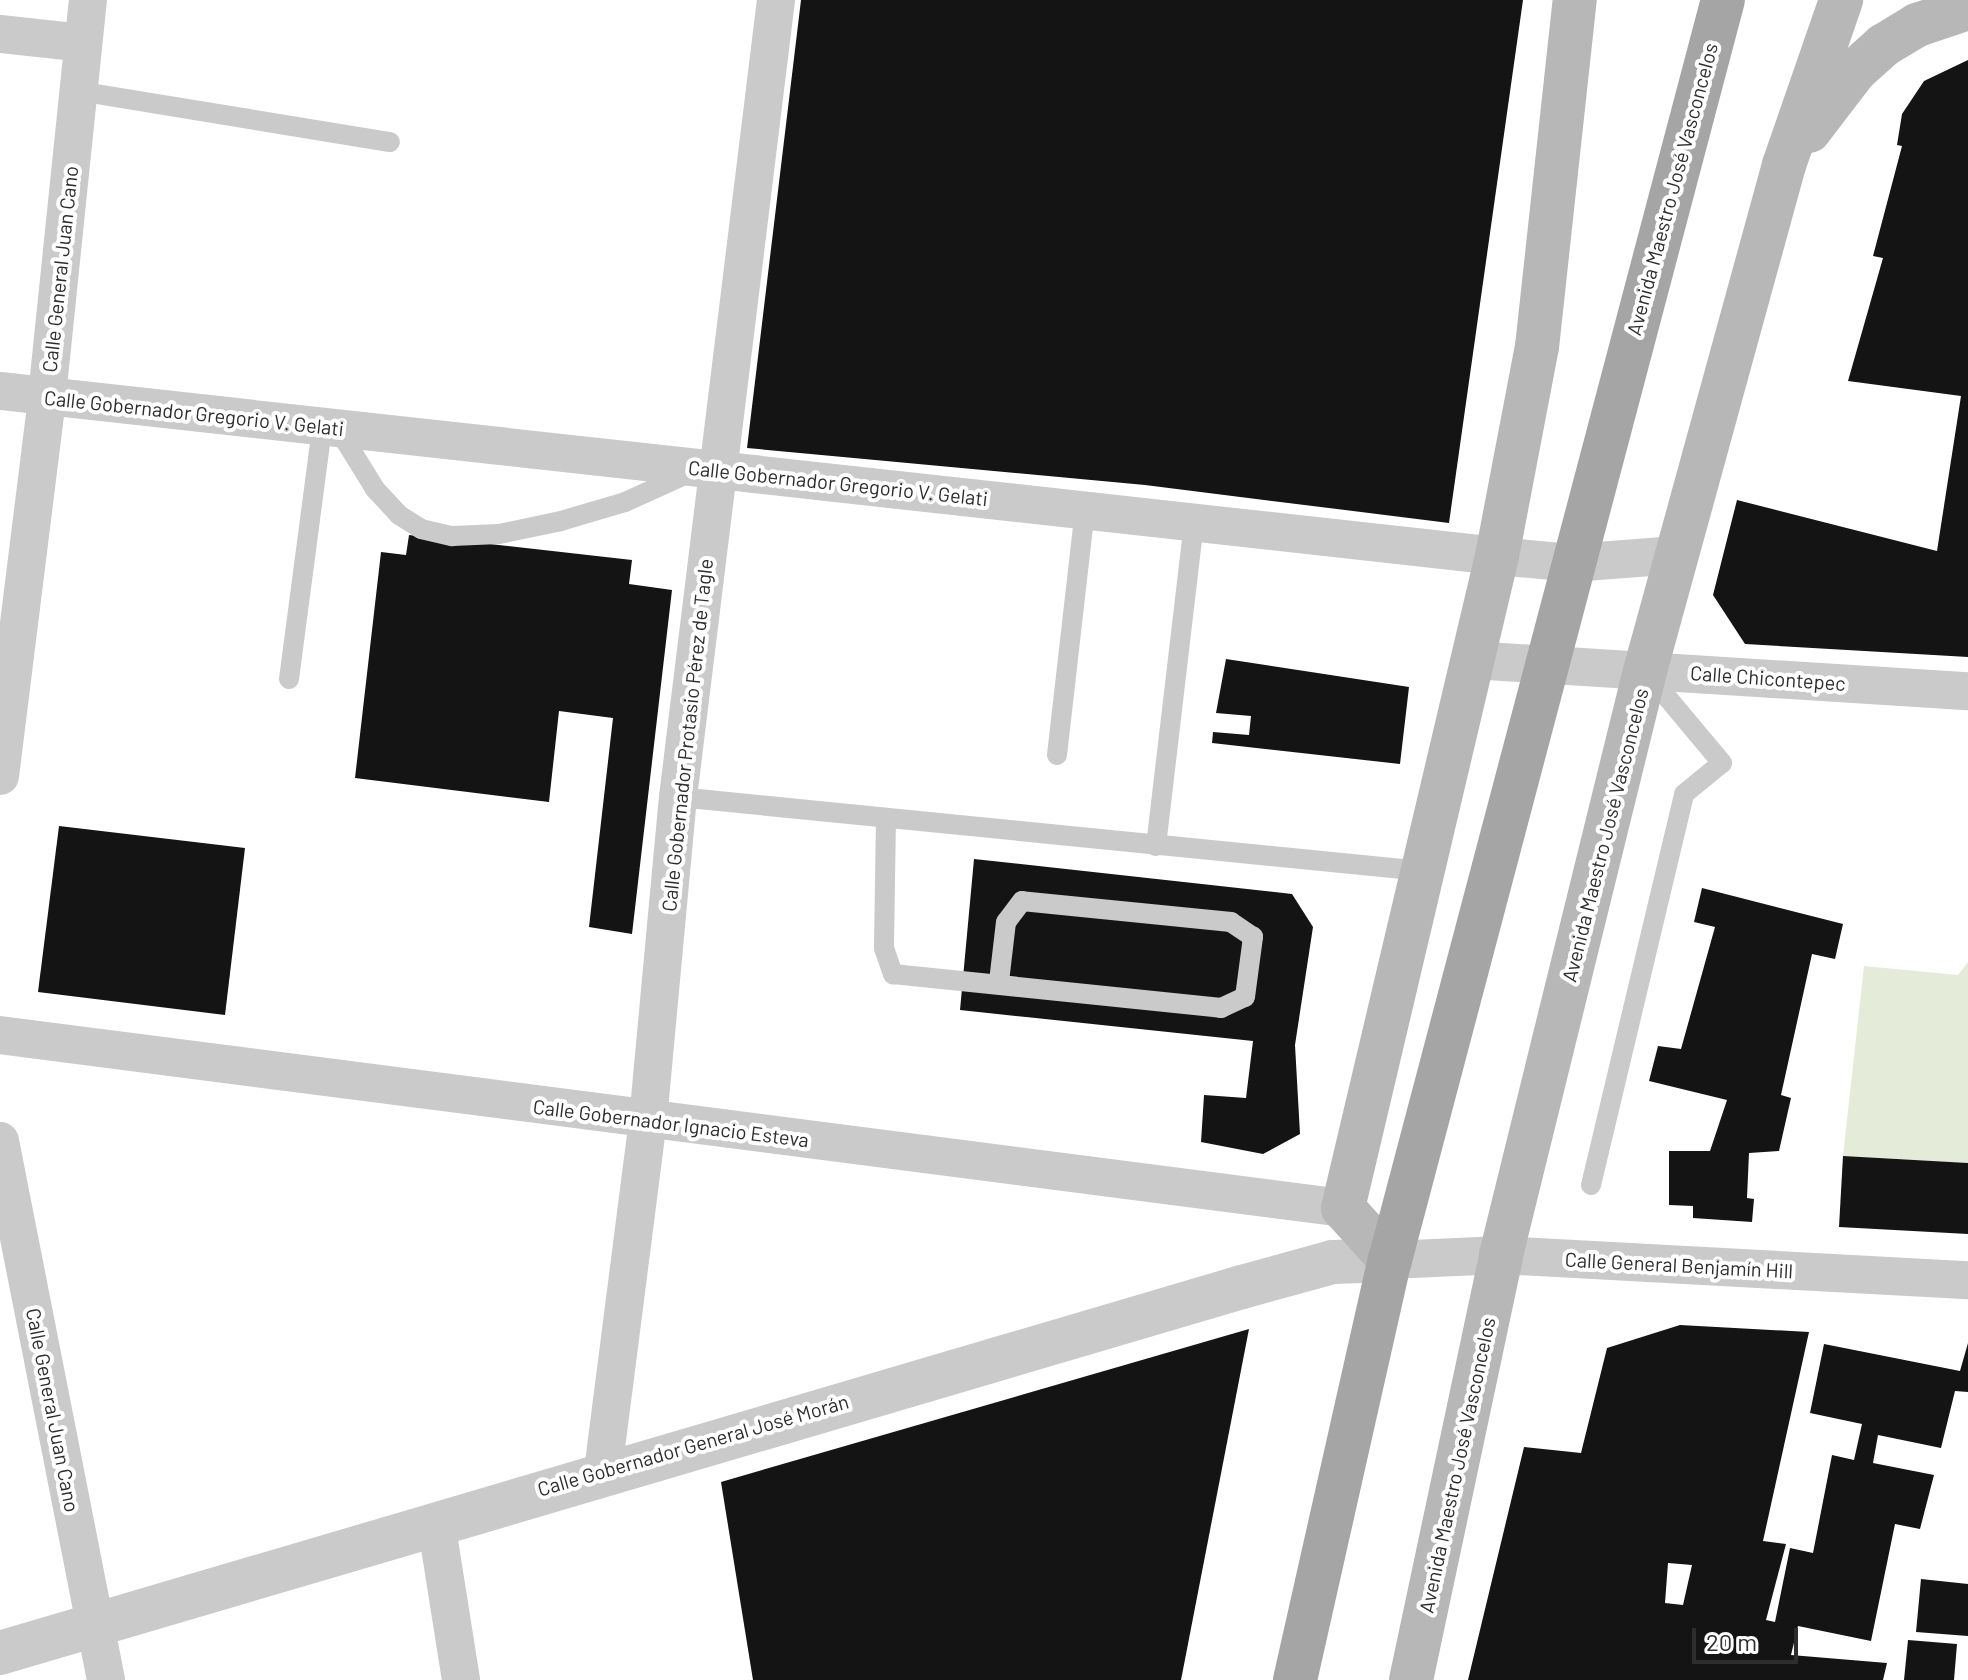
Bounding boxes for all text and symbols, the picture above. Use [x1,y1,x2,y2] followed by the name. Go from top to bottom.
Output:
[1621,40,1723,338] street label: Avenida Maestro José Vasconcelos
[37,165,83,373] street label: Calle General Juan Cano
[43,385,345,441] street label: Calle Gobernador Gregorio V. Gelati
[687,455,989,511] street label: Calle Gobernador Gregorio V. Gelati
[657,557,717,913] street label: Calle Gobernador Protasio Pérez de Tagle
[1689,661,1847,695] street label: Calle Chicontepec
[1557,686,1653,984] street label: Avenida Maestro José Vasconcelos
[532,1094,810,1152] street label: Calle Gobernador Ignacio Esteva
[1564,1247,1794,1283] street label: Calle General Benjamín Hill
[21,1306,85,1514] street label: Calle General Juan Cano
[1414,1315,1500,1615] street label: Avenida Maestro José Vasconcelos
[535,1389,851,1501] street label: Calle Gobernador General José Morán
[1696,1612,1802,1662] scale bar
[1706,1627,1757,1656] text: 20 m

